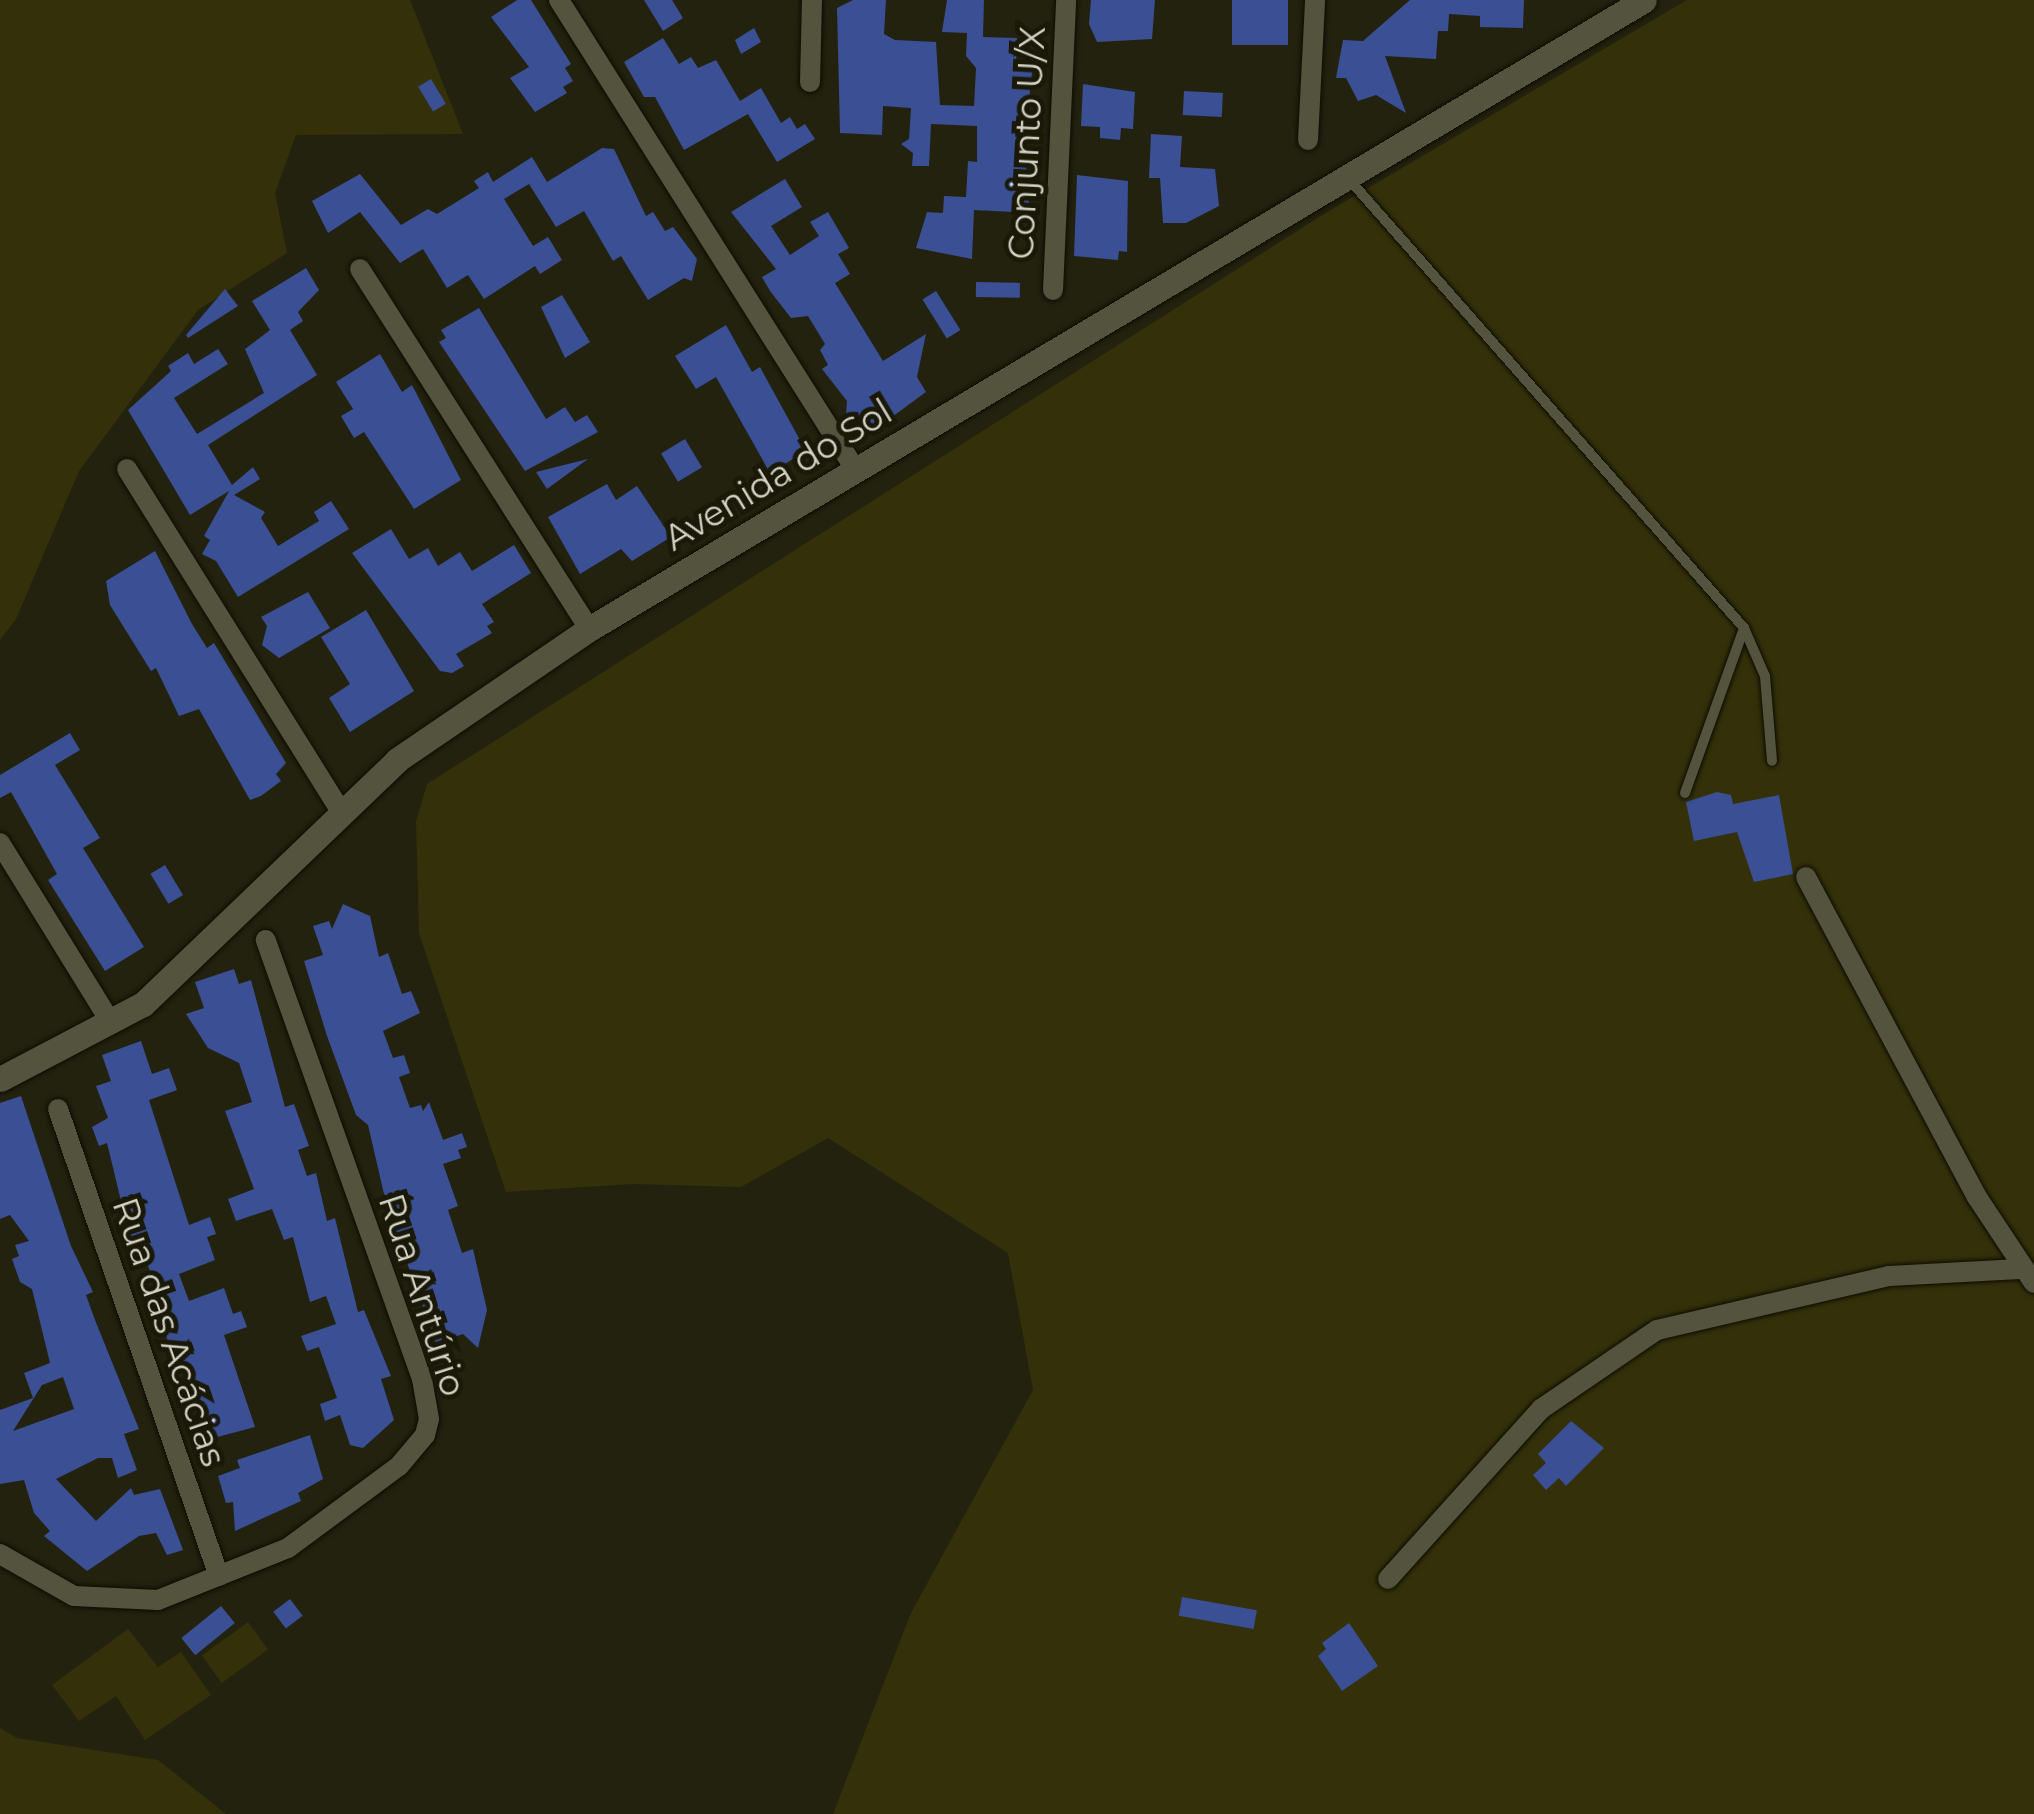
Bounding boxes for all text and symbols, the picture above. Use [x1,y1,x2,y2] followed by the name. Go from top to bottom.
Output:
[1000,26,1054,260] street label: Conjunto U/X
[657,391,899,559] street label: Avenida do Sol
[370,1189,474,1401] street label: Rua Antúrio
[103,1192,235,1472] street label: Rua das Acácias

